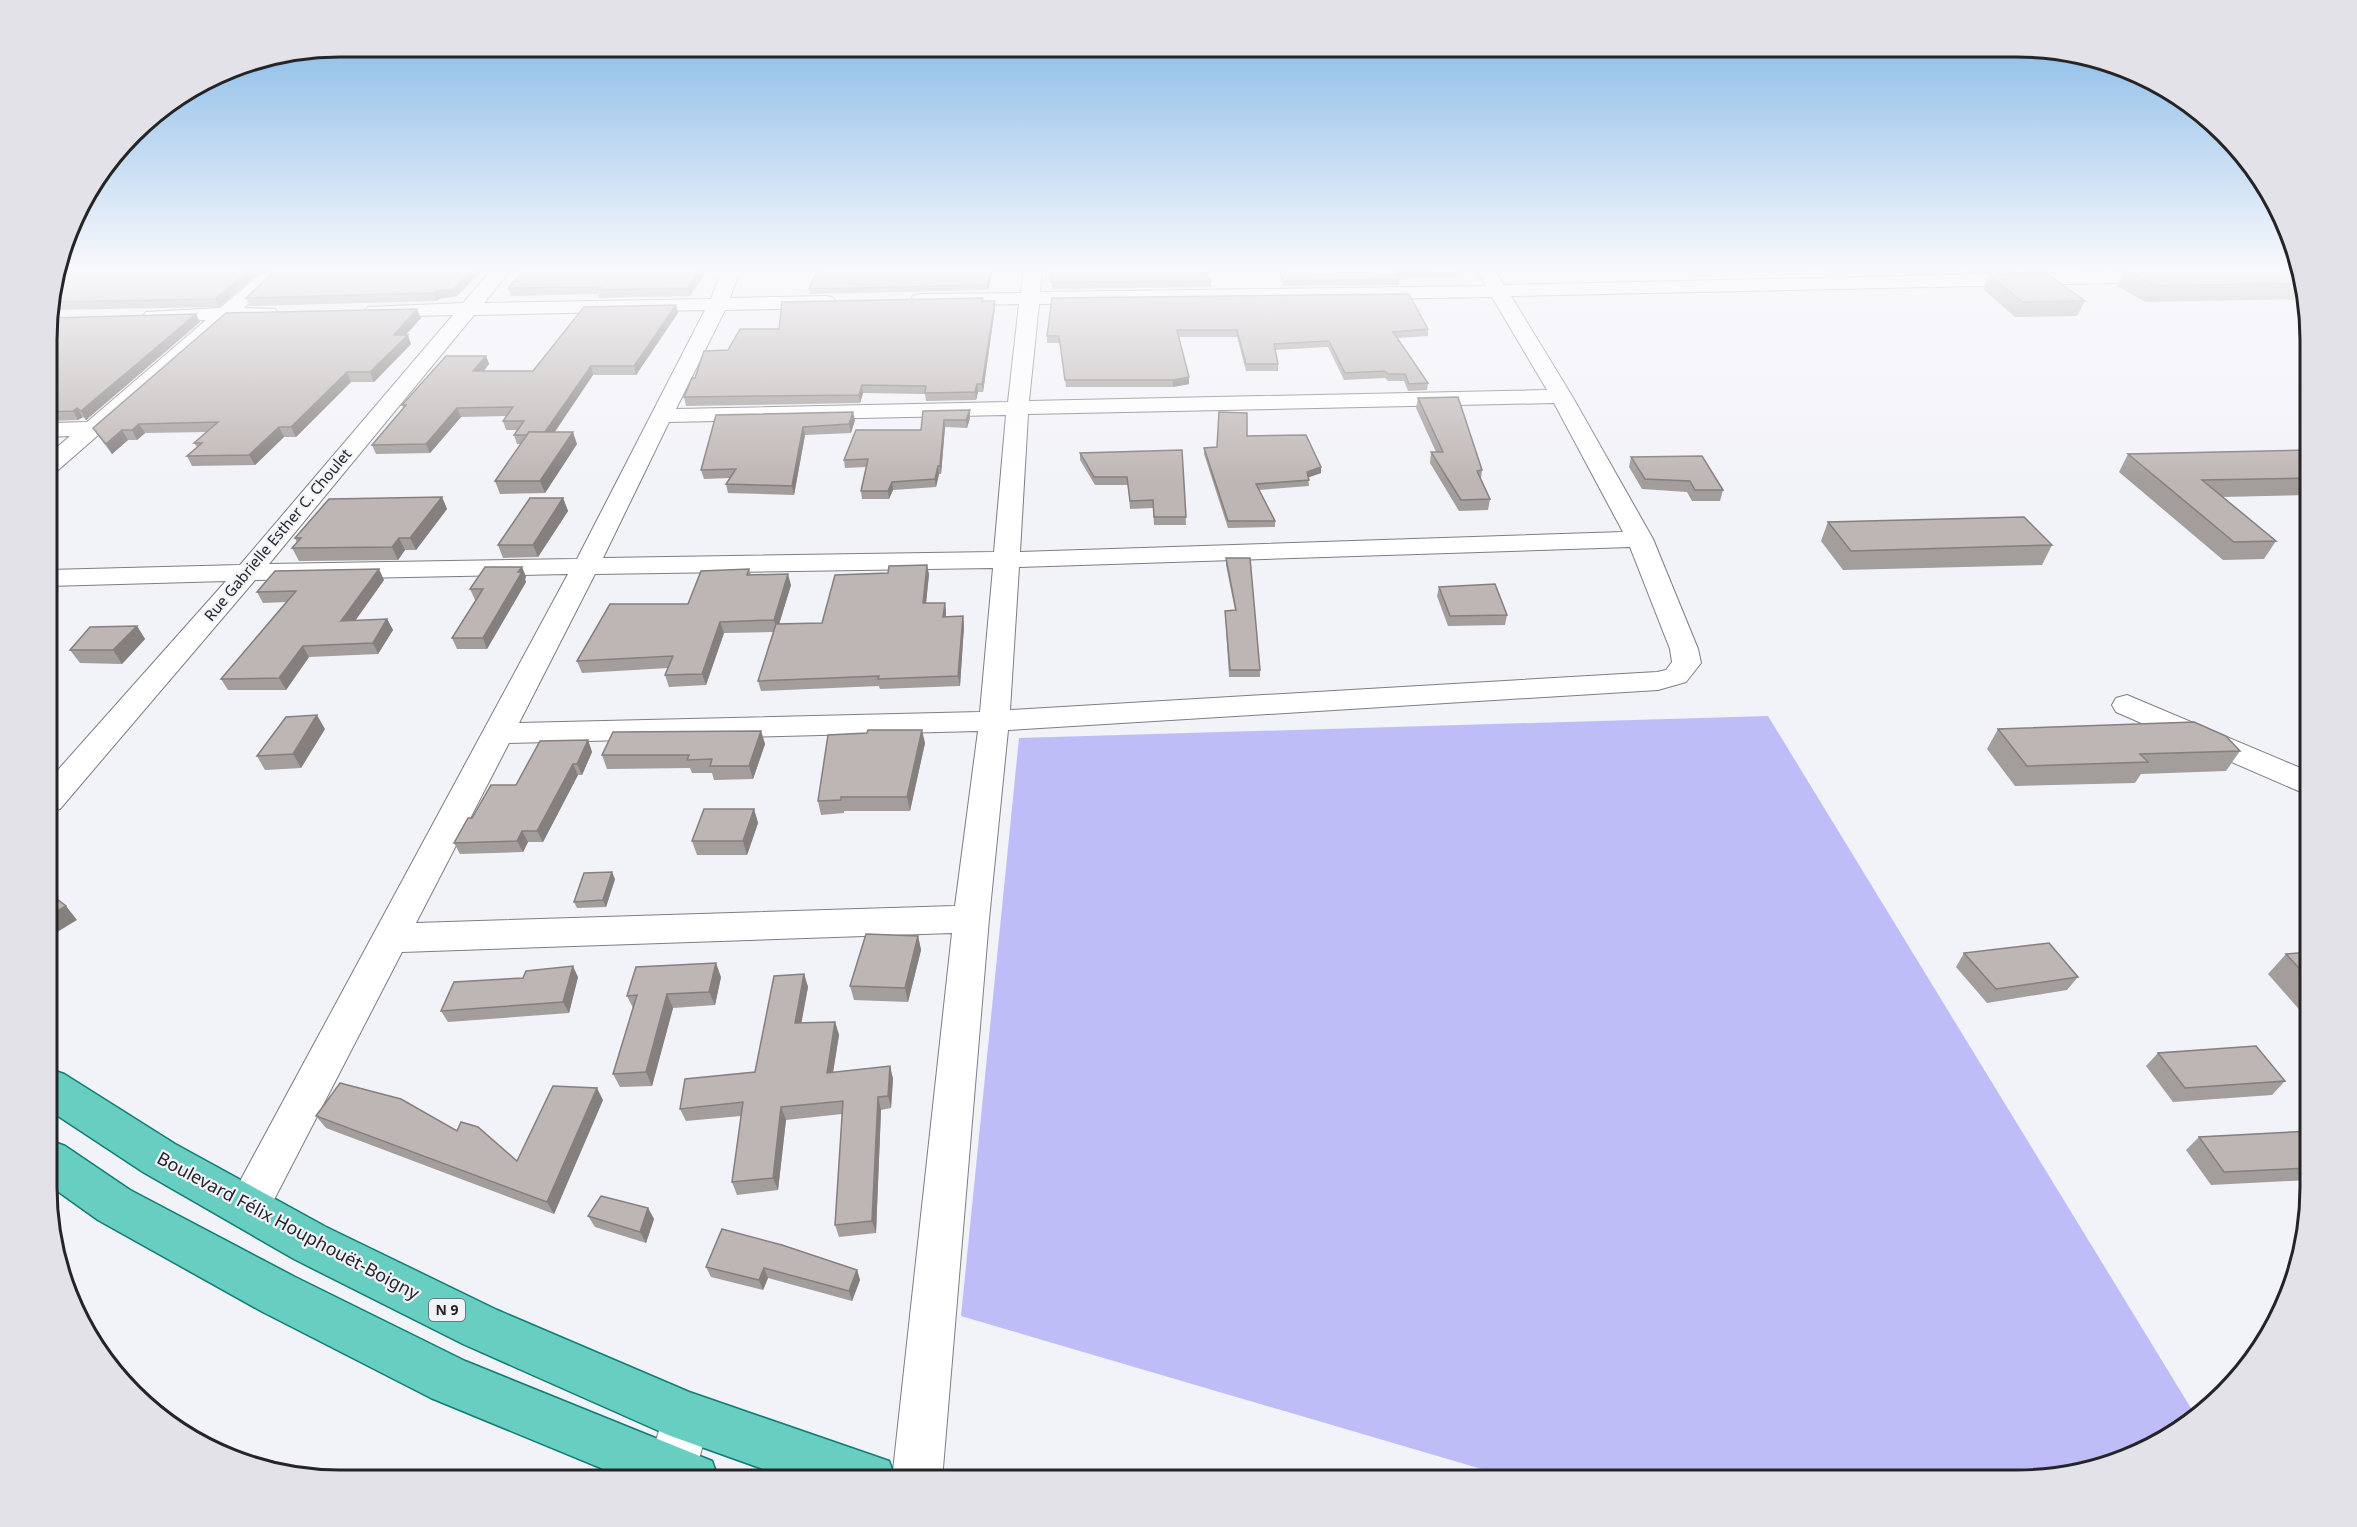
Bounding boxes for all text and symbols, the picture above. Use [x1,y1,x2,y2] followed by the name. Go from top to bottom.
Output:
[199,444,356,625] street label: Rue Gabrielle Esther C. Choulet
[153,1146,425,1305] street label: Boulevard Félix Houphouët-Boigny
[429,1299,465,1321] road number: N 9

